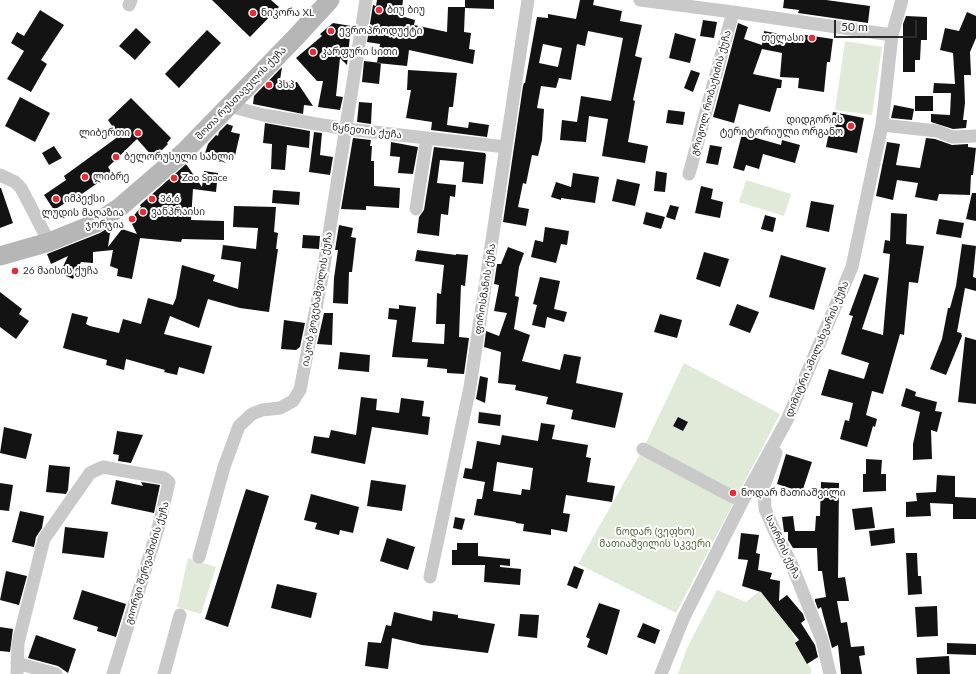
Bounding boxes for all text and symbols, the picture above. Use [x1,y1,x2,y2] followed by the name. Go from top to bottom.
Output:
[387,4,425,16] place label: ბიუ ბიუ
[374,5,384,15] marker: ბიუ ბიუ
[261,7,314,19] place label: ნიკორა XL
[248,8,258,18] marker: ნიკორა XL
[836,12,919,38] scale bar
[841,19,868,34] text: 50 m
[339,25,423,37] place label: ევროპროდუქტი
[326,26,336,36] marker: ევროპროდუქტი
[688,29,734,157] street label: გრიგოლ რობაქიძის ქუჩა
[761,32,804,44] place label: თელასი
[807,33,817,43] marker: თელასი
[193,44,289,142] street label: შოთა რუსთაველის ქუჩა
[321,46,397,58] place label: კარფური სითი
[308,47,318,57] marker: კარფური სითი
[277,79,295,91] place label: პსპ
[264,80,274,90] marker: პსპ
[720,114,843,138] place label: დიდგორის ტერიტორიული ორგანო
[331,121,403,141] street label: წყნეთის ქუჩა
[846,121,856,131] marker: დიდგორის ტერიტორიული ორგანო
[79,127,130,139] place label: ლიბერთი
[133,128,143,138] marker: ლიბერთი
[124,151,234,163] place label: ბელორუსული სახლი
[111,152,121,162] marker: ბელორუსული სახლი
[93,171,129,183] place label: ლიბრე
[80,172,90,182] marker: ლიბრე
[182,172,228,184] place label: Zoo Space
[169,173,179,183] marker: Zoo Space
[64,193,105,205] place label: იმპექსი
[160,193,180,205] place label: 36.6
[51,194,61,204] marker: იმპექსი
[147,194,157,204] marker: 36.6
[151,206,205,218] place label: ვანპრაისი
[42,207,124,230] place label: ლუდის მაღაზია ჯორჯია
[138,207,148,217] marker: ვანპრაისი
[127,214,137,224] marker: ლუდის მაღაზია ჯორჯია
[299,231,335,367] street label: იაკობ გოგებაშვილის ქუჩა
[472,243,498,335] street label: ფიროსმანის ქუჩა
[23,265,98,277] place label: 26 მაისის ქუჩა
[10,266,20,276] marker: 26 მაისის ქუჩა
[783,279,851,419] street label: დიმიტრი ამილახვარის ქუჩა
[741,487,845,499] place label: ნოდარ მათიაშვილი
[728,488,738,498] marker: ნოდარ მათიაშვილი
[123,500,171,626] street label: გიორგი შერვაშიძის ქუჩა
[763,513,803,581] street label: საირმის ქუჩა
[599,526,711,550] park label: ნოდარ (ვეფხო) მათიაშვილის სკვერი

